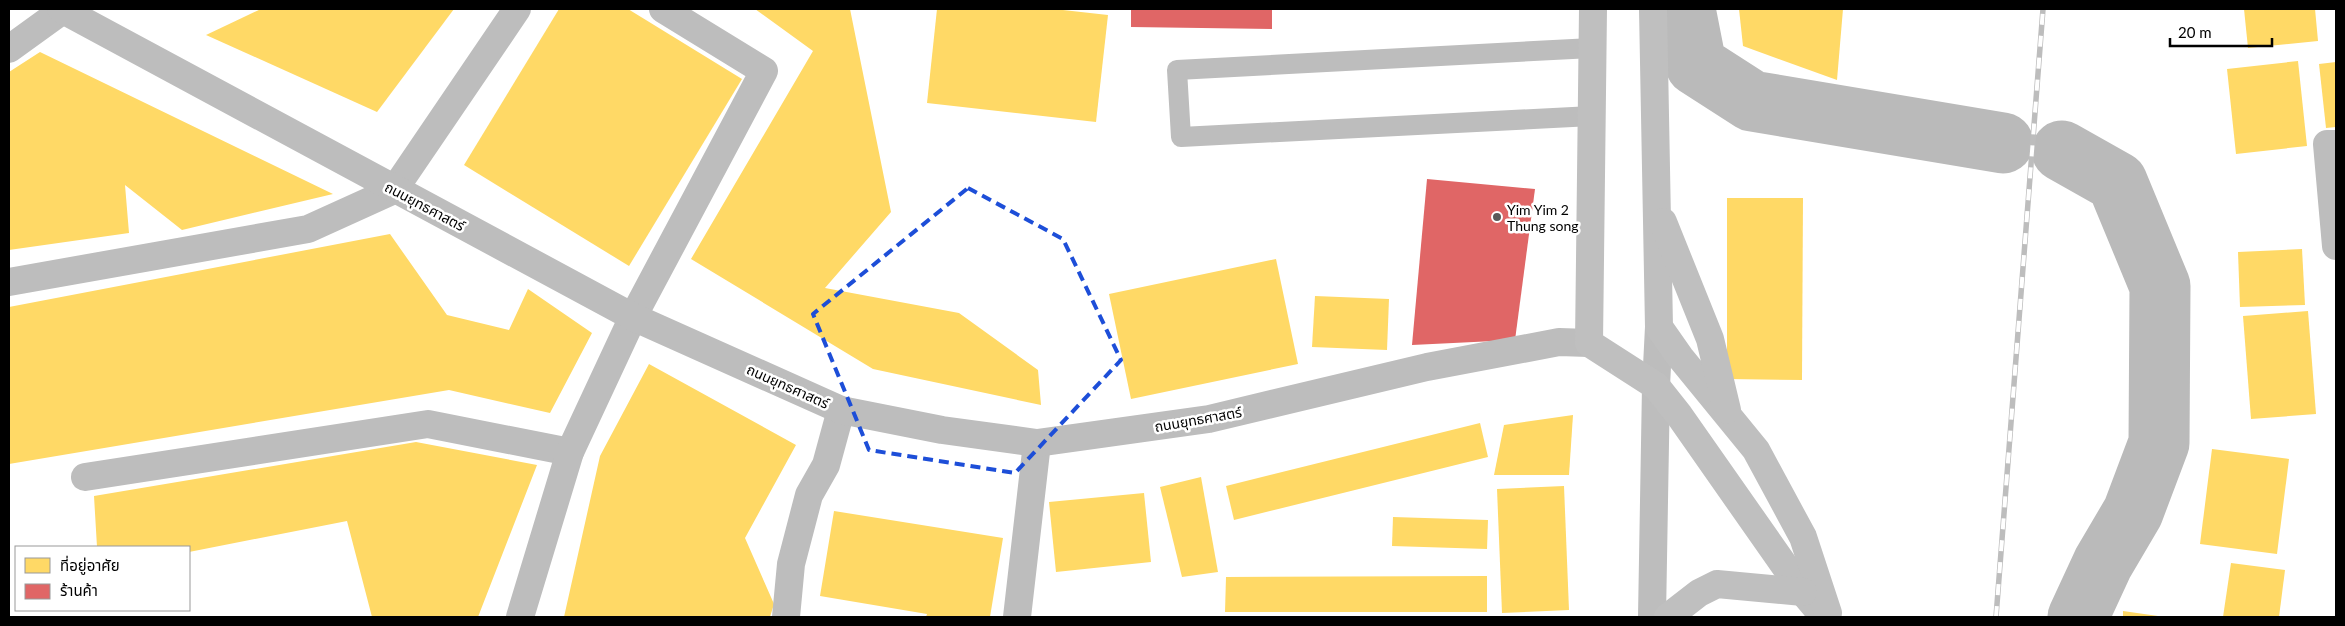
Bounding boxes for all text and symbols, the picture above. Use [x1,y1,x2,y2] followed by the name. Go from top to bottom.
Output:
[2170,15,2272,47] scale bar
[2178,23,2212,41] text: 20 m
[382,178,469,235] street label: ถนนยุทธศาสตร์
[1507,201,1579,234] place label: Yim Yim 2 Thung song
[1491,211,1503,223] marker: Yim Yim 2 Thung song
[744,360,832,413] street label: ถนนยุทธศาสตร์
[1153,403,1244,436] street label: ถนนยุทธศาสตร์
[15,546,190,611] legend
[60,555,120,575] text: ที่อยู่อาศัย
[60,581,98,599] text: ร้านค้า

